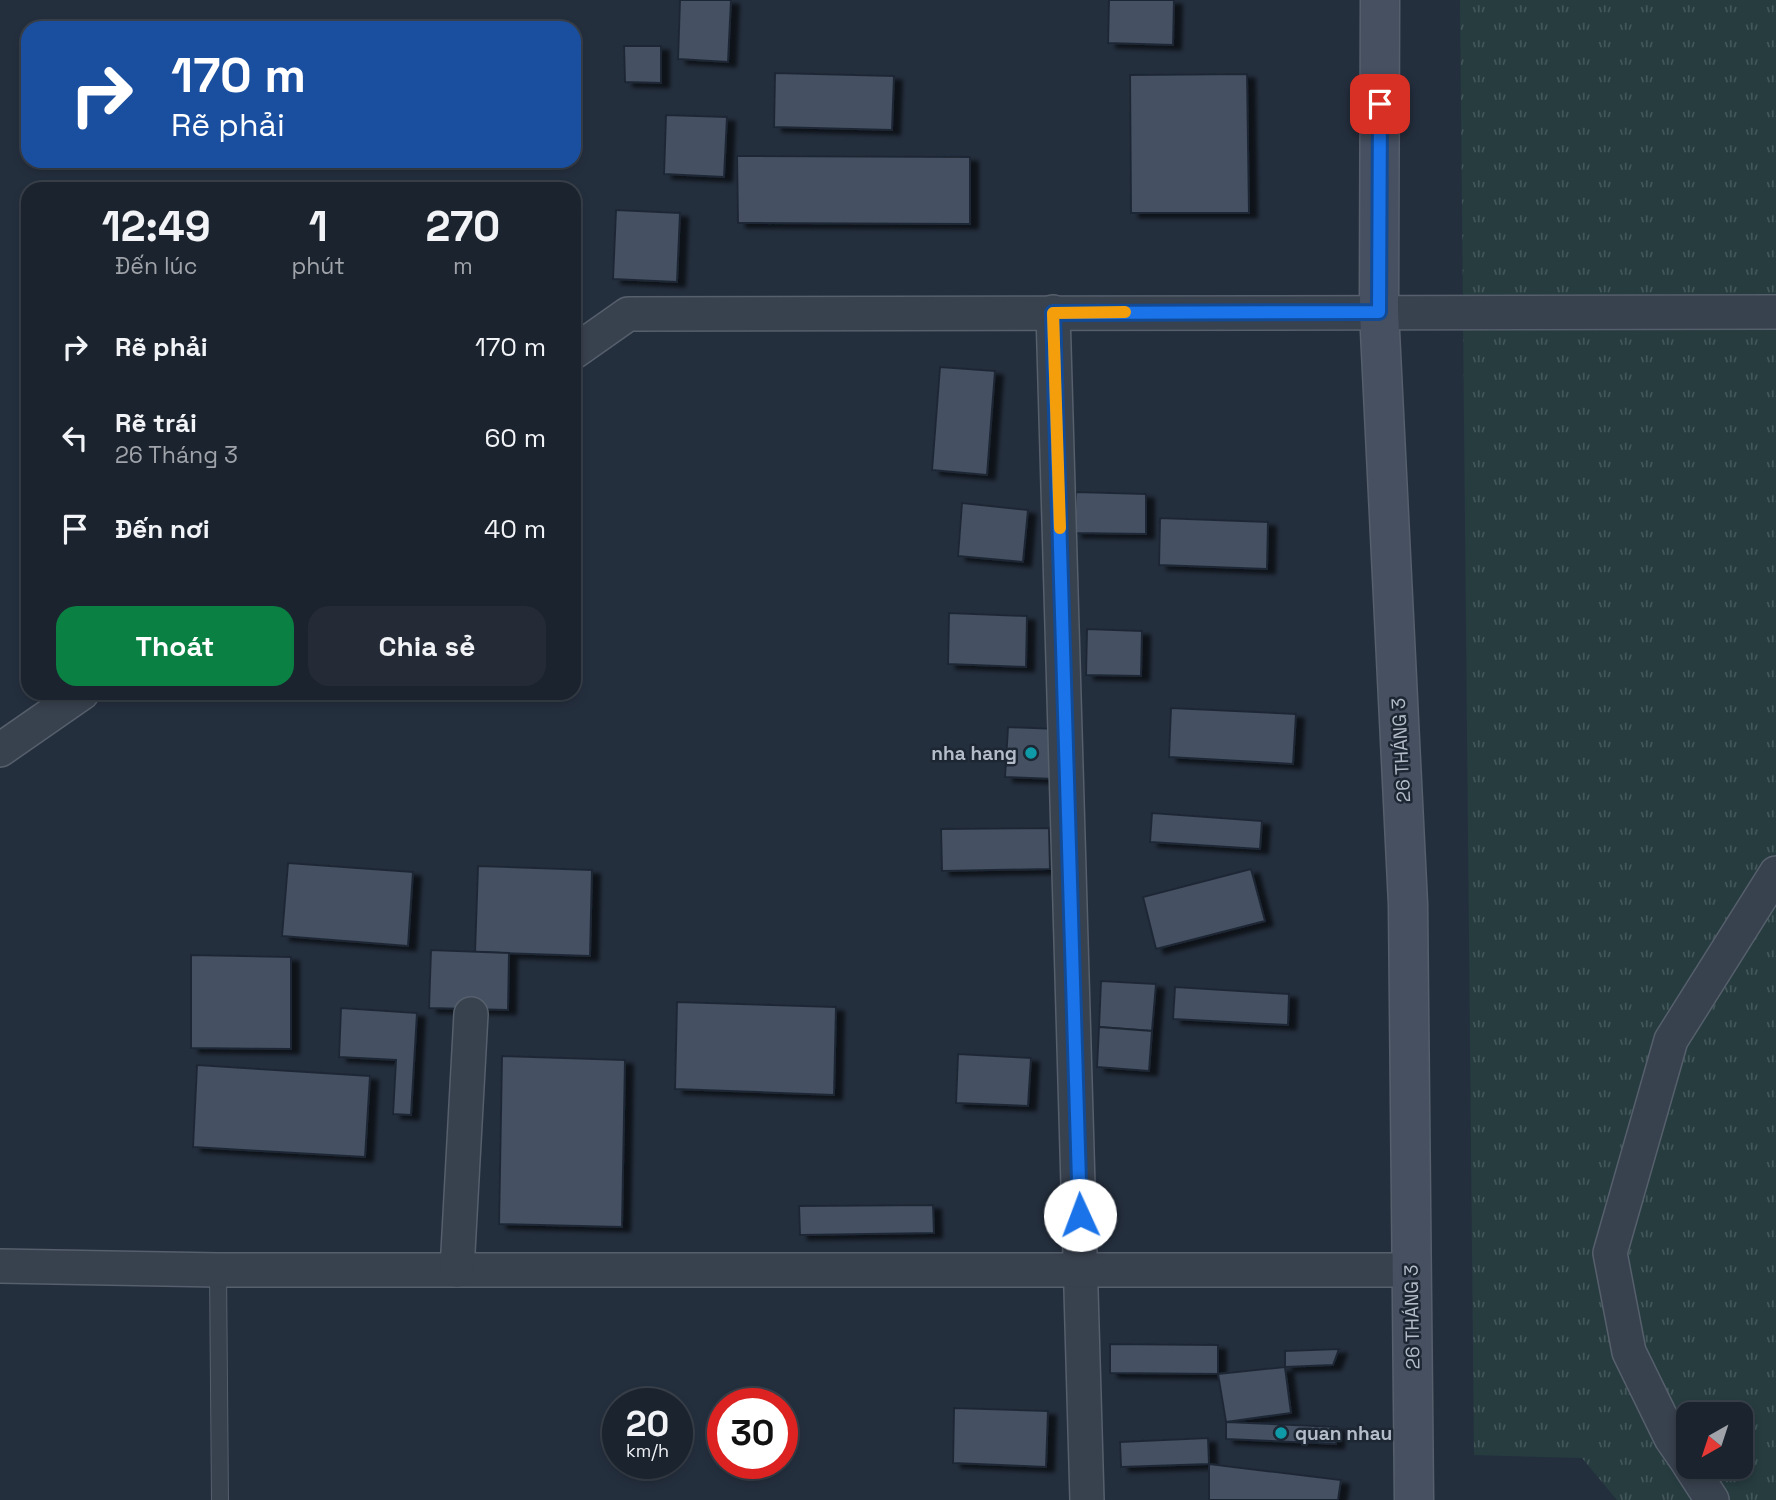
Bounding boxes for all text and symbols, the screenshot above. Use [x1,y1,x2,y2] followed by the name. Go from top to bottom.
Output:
[171,44,306,106] text: 170 m
[56,49,147,140] icon: right
[1350,74,1410,134] pin
[1361,85,1399,123] icon: arrive
[171,105,285,145] text: Rẽ phải
[102,200,211,253] text: 12:49
[309,200,328,253] text: 1
[425,200,500,253] text: 270
[115,251,197,281] text: Đến lúc
[291,251,345,281] text: phút
[453,251,473,281] text: m
[56,328,94,366] icon: right
[115,330,208,364] text: Rẽ phải
[475,330,546,364] text: 170 m
[115,406,197,440] text: Rẽ trái
[56,419,94,457] icon: left
[484,421,546,455] text: 60 m
[115,440,238,470] text: 26 Tháng 3
[56,510,94,548] icon: arrive
[115,512,210,546] text: Đến nơi
[484,512,546,546] text: 40 m
[56,606,294,686] button: Thoát
[308,606,546,686] button: Chia sẻ
[1386,697,1416,803] street label: 26 THÁNG 3
[931,741,1017,766] place label: nha hang
[1023,745,1039,761] marker: nha hang
[1043,1178,1117,1252] position arrow
[1399,1264,1425,1370] street label: 26 THÁNG 3
[707,1388,798,1479] speed limit sign: 30
[626,1402,669,1446] text: 20
[1676,1402,1754,1479] north arrow
[1676,1402,1753,1479] map controls
[1295,1421,1392,1446] place label: quan nhau
[1273,1425,1289,1441] marker: quan nhau
[626,1439,669,1462] text: km/h

